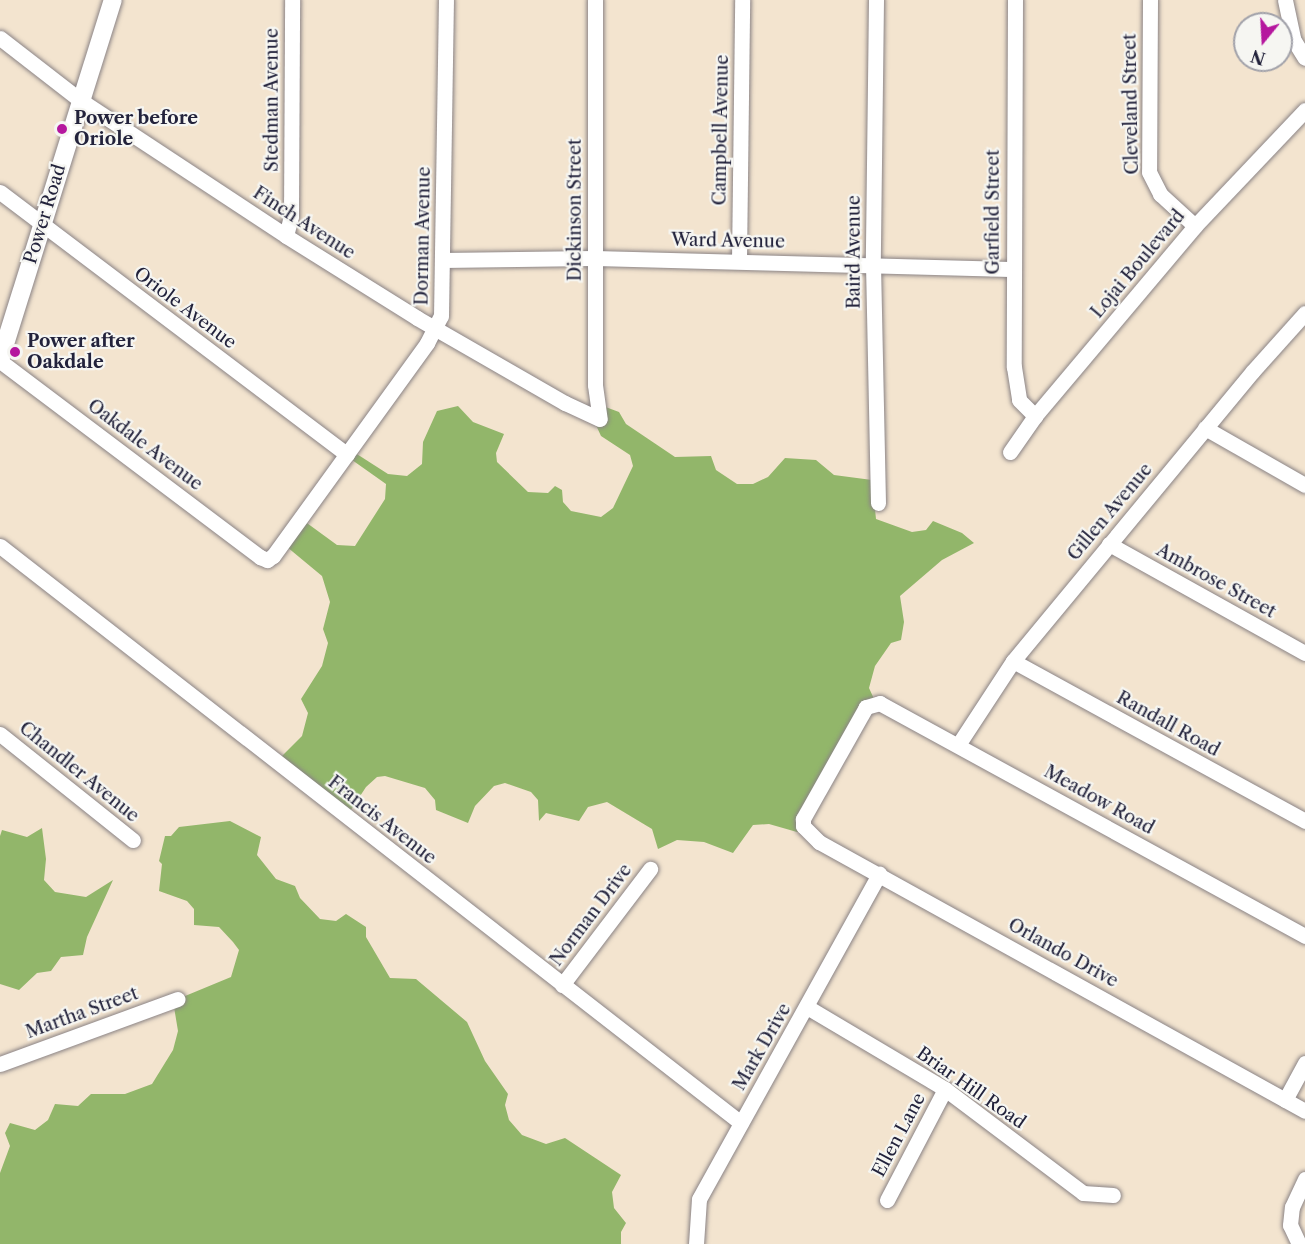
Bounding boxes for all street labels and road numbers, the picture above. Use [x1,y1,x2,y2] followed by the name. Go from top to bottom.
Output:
[261,28,283,172] street label: Stedman Avenue
[1119,33,1143,175] street label: Cleveland Street
[709,54,733,206] street label: Campbell Avenue
[564,139,586,281] street label: Dickinson Street
[982,149,1004,275] street label: Garfield Street
[20,161,70,267] street label: Power Road
[411,166,435,306] street label: Dorman Avenue
[249,182,359,264] street label: Finch Avenue
[843,195,865,309] street label: Baird Avenue
[1086,206,1190,322] street label: Lojai Boulevard
[670,229,786,253] street label: Ward Avenue
[129,262,241,354] street label: Oriole Avenue
[83,395,207,495] street label: Oakdale Avenue
[1063,459,1157,565] street label: Gillen Avenue
[1153,539,1279,623] street label: Ambrose Street
[1113,687,1223,761] street label: Randall Road
[14,717,144,827] street label: Chandler Avenue
[1040,761,1158,839] street label: Meadow Road
[324,771,440,869] street label: Francis Avenue
[546,860,636,970] street label: Norman Drive
[1004,914,1122,992] street label: Orlando Drive
[23,983,141,1043] street label: Martha Street
[728,1000,796,1094] street label: Mark Drive
[912,1042,1030,1134] street label: Briar Hill Road
[868,1089,930,1181] street label: Ellen Lane

